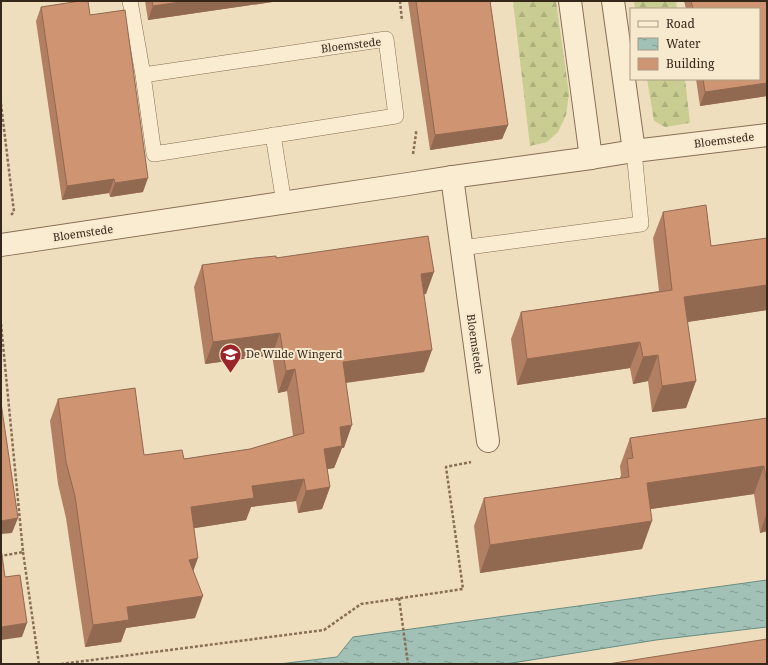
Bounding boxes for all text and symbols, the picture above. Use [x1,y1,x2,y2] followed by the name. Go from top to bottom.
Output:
[630,8,760,80] legend
[666,15,696,32] text: Road
[320,33,382,56] street label: Bloemstede
[666,35,701,52] text: Water
[666,55,715,72] text: Building
[693,128,755,151] street label: Bloemstede
[52,221,114,244] street label: Bloemstede
[464,313,487,375] street label: Bloemstede
[217,341,243,374] school or university icon: De Wilde Wingerd
[246,346,343,361] place label: De Wilde Wingerd

